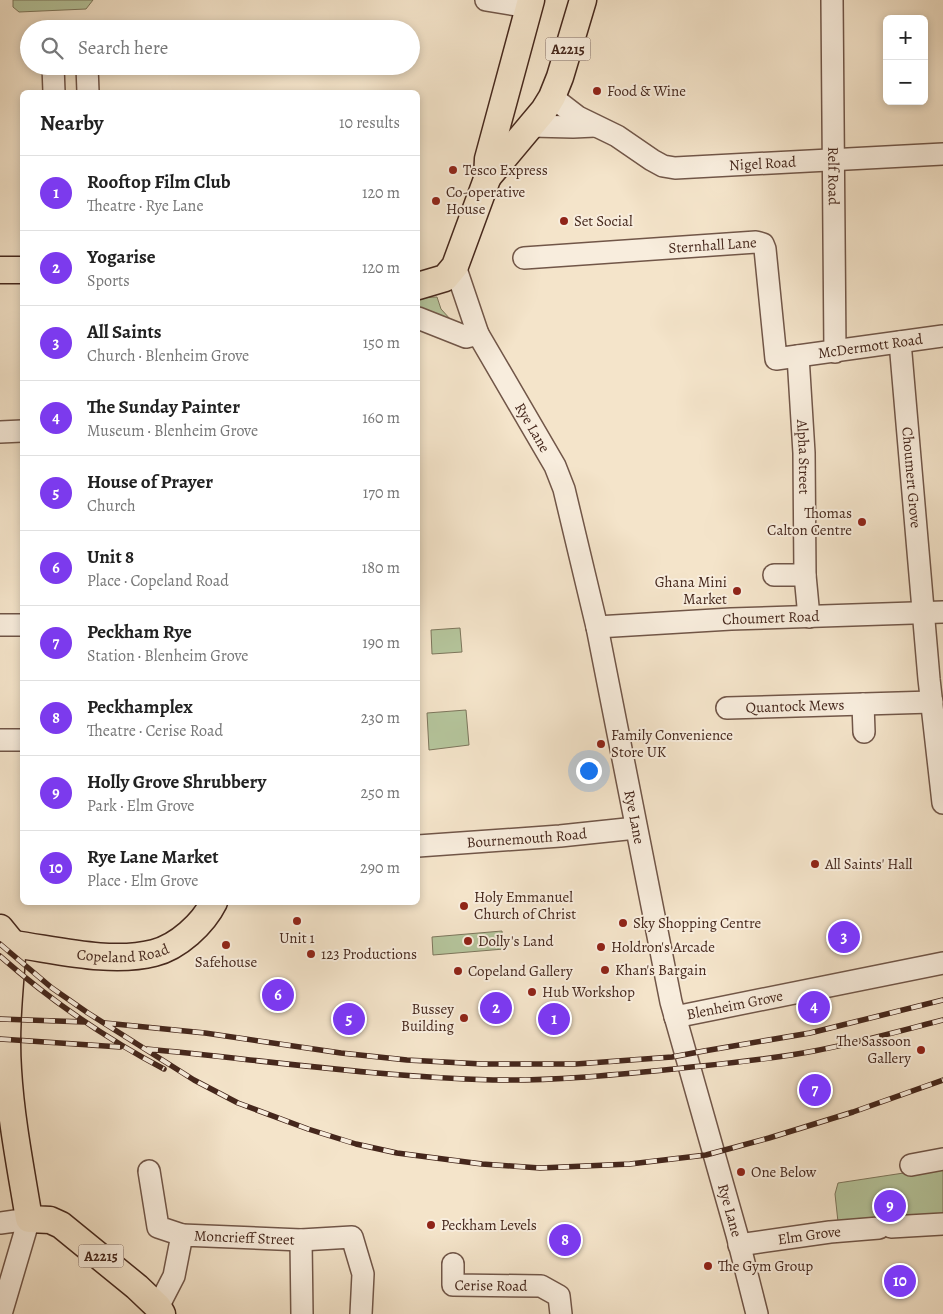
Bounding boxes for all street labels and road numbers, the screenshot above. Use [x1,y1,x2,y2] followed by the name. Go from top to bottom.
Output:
[546,38,590,61] road number: A2215
[823,147,844,206] street label: Relf Road
[729,152,797,175] street label: Nigel Road
[668,232,758,258] street label: Sternhall Lane
[817,329,925,363] street label: McDermott Road
[510,399,555,456] street label: Rye Lane
[792,418,814,494] street label: Alpha Street
[897,426,926,529] street label: Choumert Grove
[722,606,821,630] street label: Choumert Road
[745,695,845,717] street label: Quantock Mews
[619,788,650,846] street label: Rye Lane
[466,823,589,853] street label: Bournemouth Road
[76,938,173,967] street label: Copeland Road
[685,985,785,1024] street label: Blenheim Grove
[713,1181,747,1240] street label: Rye Lane
[776,1221,842,1249] street label: Elm Grove
[194,1226,295,1250] street label: Moncrieff Street
[78,1244,124,1268] road number: A2215
[454,1275,528,1296] street label: Cerise Road

